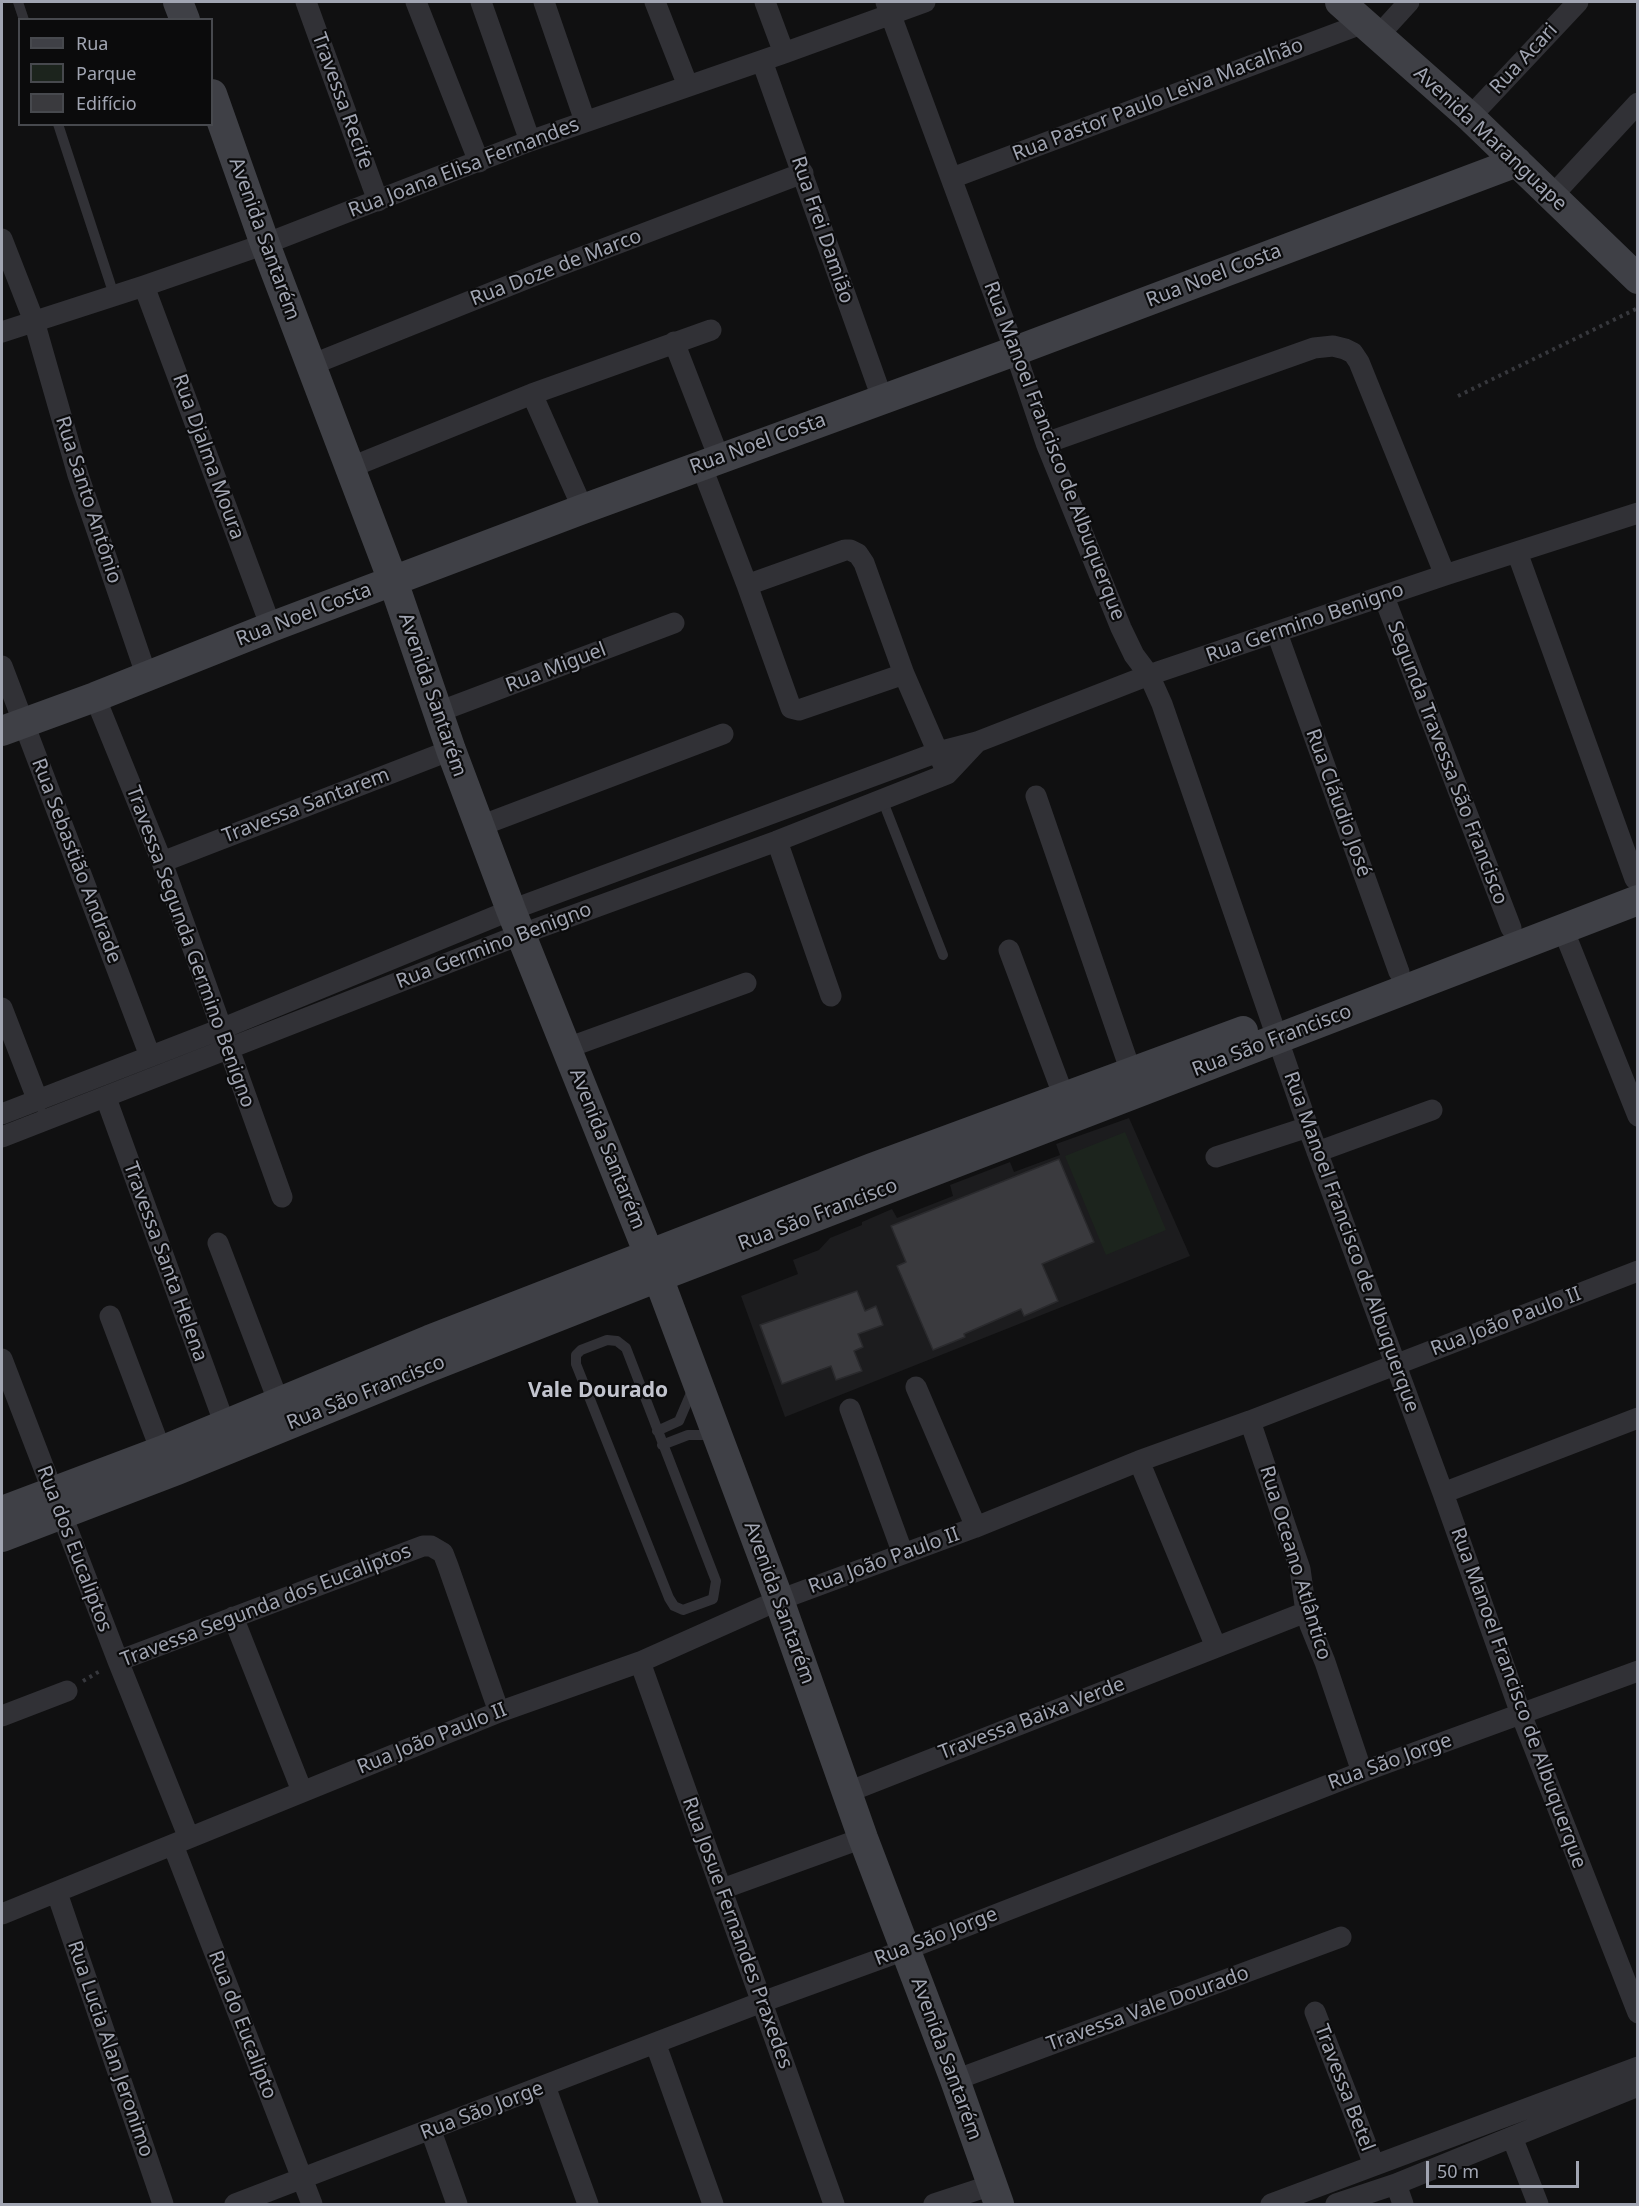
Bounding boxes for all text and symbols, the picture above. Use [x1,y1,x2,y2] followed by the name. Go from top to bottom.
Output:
[18,18,213,126] legend
[1485,19,1563,99] street label: Rua Acari
[306,30,378,172] street label: Travessa Recife
[76,31,108,55] text: Rua
[1009,33,1307,167] street label: Rua Pastor Paulo Leiva Macalhão
[76,61,136,85] text: Parque
[1408,62,1572,216] street label: Avenida Maranguape
[76,91,137,115] text: Edifício
[345,113,583,223] street label: Rua Joana Elisa Fernandes
[786,153,858,307] street label: Rua Frei Damião
[223,154,305,324] street label: Avenida Santarém
[467,224,645,312] street label: Rua Doze de Marco
[1143,239,1285,313] street label: Rua Noel Costa
[978,278,1130,624] street label: Rua Manoel Francisco de Albuquerque
[167,371,249,543] street label: Rua Djalma Moura
[687,408,829,480] street label: Rua Noel Costa
[50,413,126,587] street label: Rua Santo Antônio
[233,578,375,652] street label: Rua Noel Costa
[1203,578,1407,668] street label: Rua Germino Benigno
[393,610,471,780] street label: Avenida Santarém
[1382,618,1512,908] street label: Segunda Travessa São Francisco
[502,638,610,698] street label: Rua Miguel
[1300,726,1376,880] street label: Rua Cláudio José
[26,755,126,967] street label: Rua Sebastião Andrade
[219,763,393,849] street label: Travessa Santarem
[121,783,259,1111] street label: Travessa Segunda Germino Benigno
[393,898,595,994] street label: Rua Germino Benigno
[1189,1000,1355,1082] street label: Rua São Francisco
[564,1065,650,1233] street label: Avenida Santarém
[1278,1068,1424,1416] street label: Rua Manoel Francisco de Albuquerque
[118,1159,212,1365] street label: Travessa Santa Helena
[735,1174,901,1256] street label: Rua São Francisco
[1427,1282,1585,1362] street label: Rua João Paulo II
[283,1350,449,1436] street label: Rua São Francisco
[528,1378,668,1404] district label: Vale Dourado
[31,1462,117,1636] street label: Rua dos Eucaliptos
[1254,1463,1336,1663] street label: Rua Oceano Atlântico
[738,1518,820,1688] street label: Avenida Santarém
[805,1523,963,1599] street label: Rua João Paulo II
[1445,1524,1591,1872] street label: Rua Manoel Francisco de Albuquerque
[117,1539,415,1673] street label: Travessa Segunda dos Eucaliptos
[936,1673,1128,1765] street label: Travessa Baixa Verde
[354,1698,510,1780] street label: Rua João Paulo II
[1325,1729,1455,1795] street label: Rua São Jorge
[677,1794,797,2072] street label: Rua Josue Fernandes Praxedes
[871,1903,1001,1971] street label: Rua São Jorge
[62,1938,158,2160] street label: Rua Lucia Alan Jeronimo
[203,1947,281,2103] street label: Rua do Eucalipto
[1044,1961,1252,2057] street label: Travessa Vale Dourado
[905,1974,987,2144] street label: Avenida Santarém
[1309,2021,1379,2155] street label: Travessa Betel
[417,2077,547,2145] street label: Rua São Jorge
[1429,2149,1582,2187] scale bar
[1437,2159,1479,2183] text: 50 m

